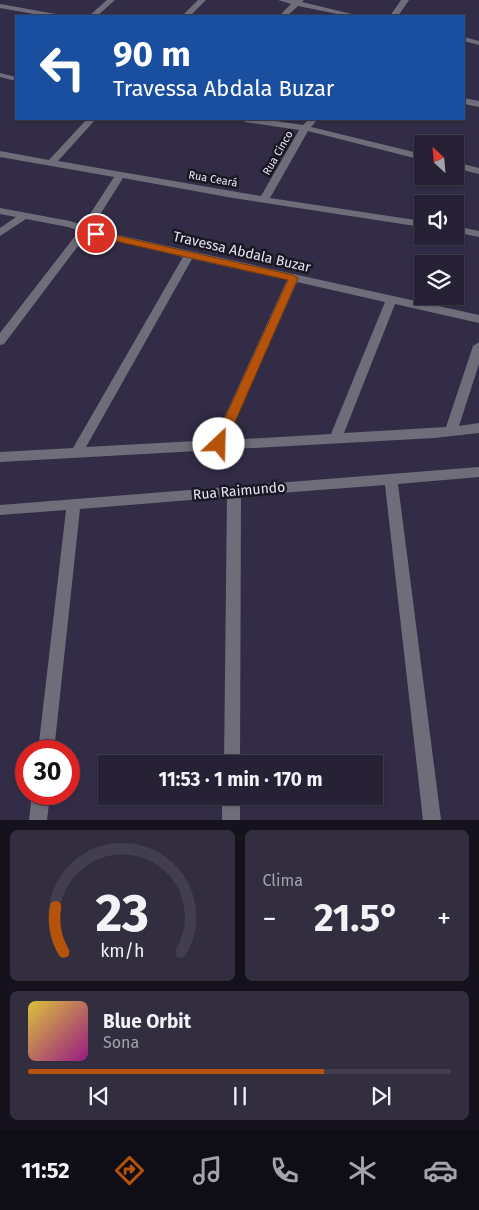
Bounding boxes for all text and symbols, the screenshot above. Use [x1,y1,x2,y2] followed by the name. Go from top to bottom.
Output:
[113,33,191,75] text: 90 m
[30,35,95,100] icon: left
[113,75,334,102] text: Travessa Abdala Buzar
[260,128,296,178] street label: Rua Cinco
[414,135,464,185] north arrow
[414,135,464,305] map controls
[187,168,239,190] street label: Rua Ceará
[414,195,464,245] button: sound
[75,213,117,255] pin
[82,220,110,248] icon: arrive
[171,228,313,276] street label: Travessa Abdala Buzar
[414,255,464,305] button: layers
[192,417,244,469] position arrow
[192,478,286,504] street label: Rua Raimundo
[15,740,80,805] speed limit sign: 30
[159,768,322,791] text: 11:53 · 1 min · 170 m
[263,871,303,890] text: Clima
[95,882,149,945] text: 23
[314,895,400,941] text: 21.5°
[263,902,277,935] text: −
[437,902,451,935] text: +
[100,940,144,962] text: km/h
[103,1010,191,1033] text: Blue Orbit
[103,1033,139,1052] text: Sona
[85,1082,113,1110] icon: previous
[226,1082,254,1110] icon: pause
[367,1082,395,1110] icon: next
[112,1153,147,1188] icon: directions
[190,1153,225,1188] icon: music
[267,1153,302,1188] icon: phone
[345,1153,380,1188] icon: climate
[423,1153,458,1188] icon: car
[21,1157,70,1184] text: 11:52

